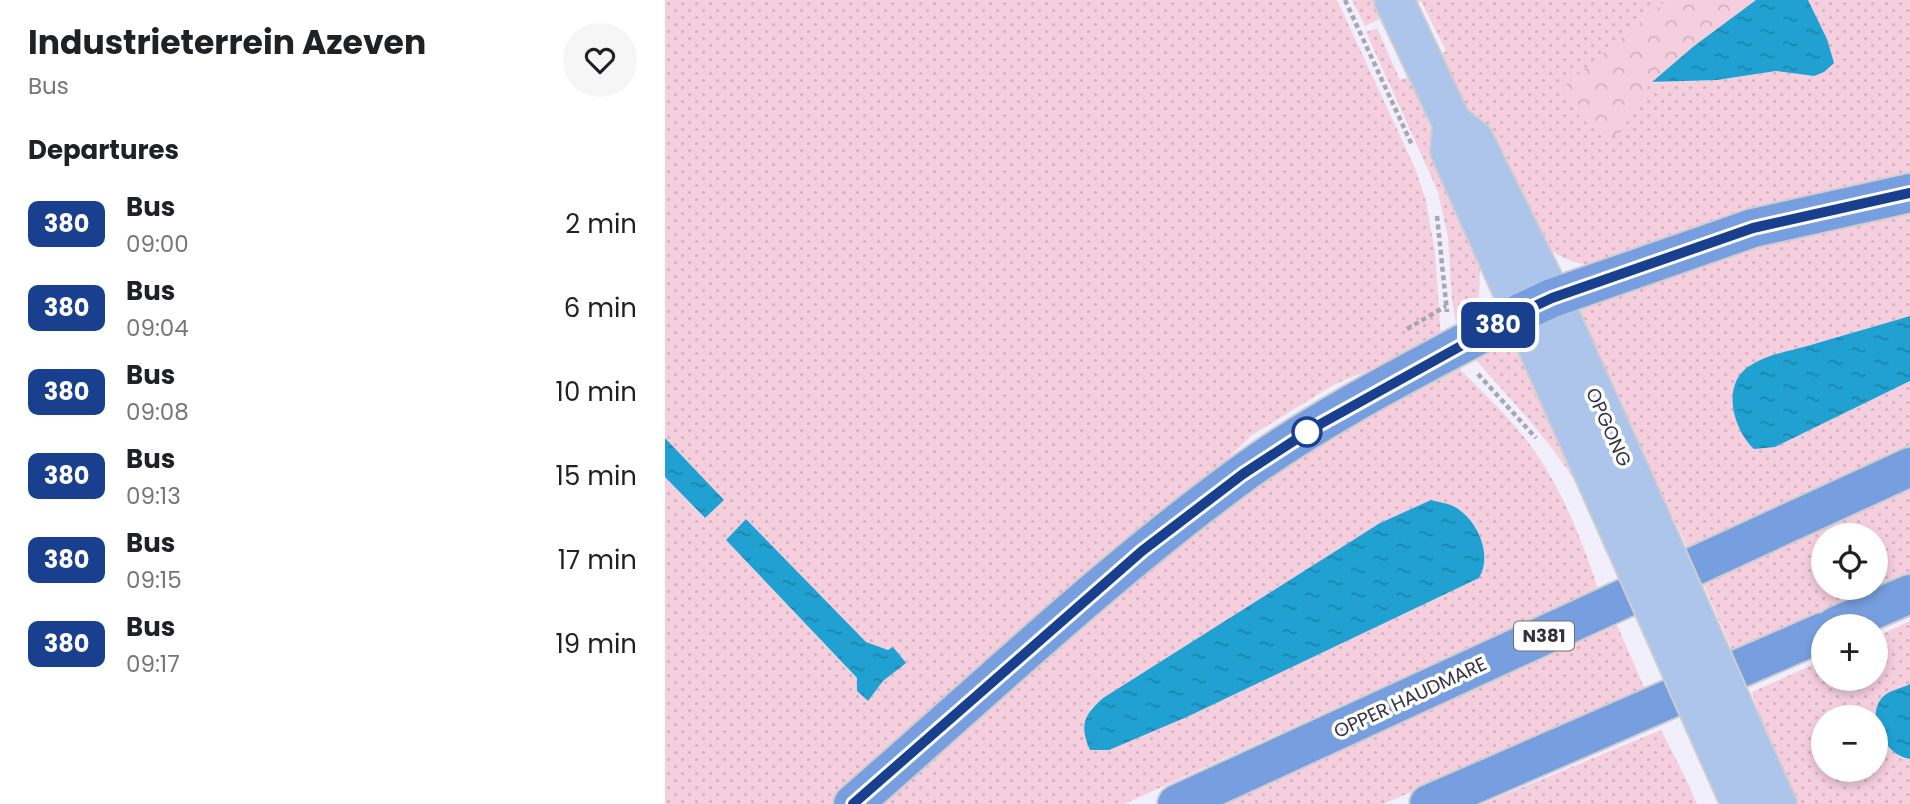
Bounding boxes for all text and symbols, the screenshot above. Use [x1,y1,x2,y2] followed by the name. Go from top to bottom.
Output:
[28,19,426,66] text: Industrieterrein Azeven
[563,23,637,97] button: heart
[28,70,69,102] text: Bus
[28,132,179,168] text: Departures
[126,189,175,225] text: Bus
[565,206,637,242] text: 2 min
[44,207,89,240] text: 380
[126,228,189,260] text: 09:00
[126,273,175,309] text: Bus
[564,290,637,326] text: 6 min
[44,291,89,324] text: 380
[1458,302,1538,348] line badge: 380
[1475,308,1521,341] text: 380
[126,312,189,344] text: 09:04
[126,357,175,393] text: Bus
[556,374,637,410] text: 10 min
[44,375,89,408] text: 380
[1579,383,1638,471] street label: OPGONG
[126,396,189,428] text: 09:08
[1292,417,1322,447] unlabelled marker
[126,441,175,477] text: Bus
[556,458,637,494] text: 15 min
[44,459,89,492] text: 380
[126,480,181,512] text: 09:13
[1811,523,1888,782] map controls
[1811,523,1888,600] button: locate
[126,525,175,561] text: Bus
[558,542,637,578] text: 17 min
[44,543,89,576] text: 380
[126,564,182,596] text: 09:15
[126,609,175,645] text: Bus
[1811,614,1888,691] button: +
[1514,622,1574,650] road number: N381
[556,626,637,662] text: 19 min
[44,627,89,660] text: 380
[126,648,180,680] text: 09:17
[1329,650,1491,745] street label: OPPER HAUDMARE
[1811,705,1888,782] button: −

